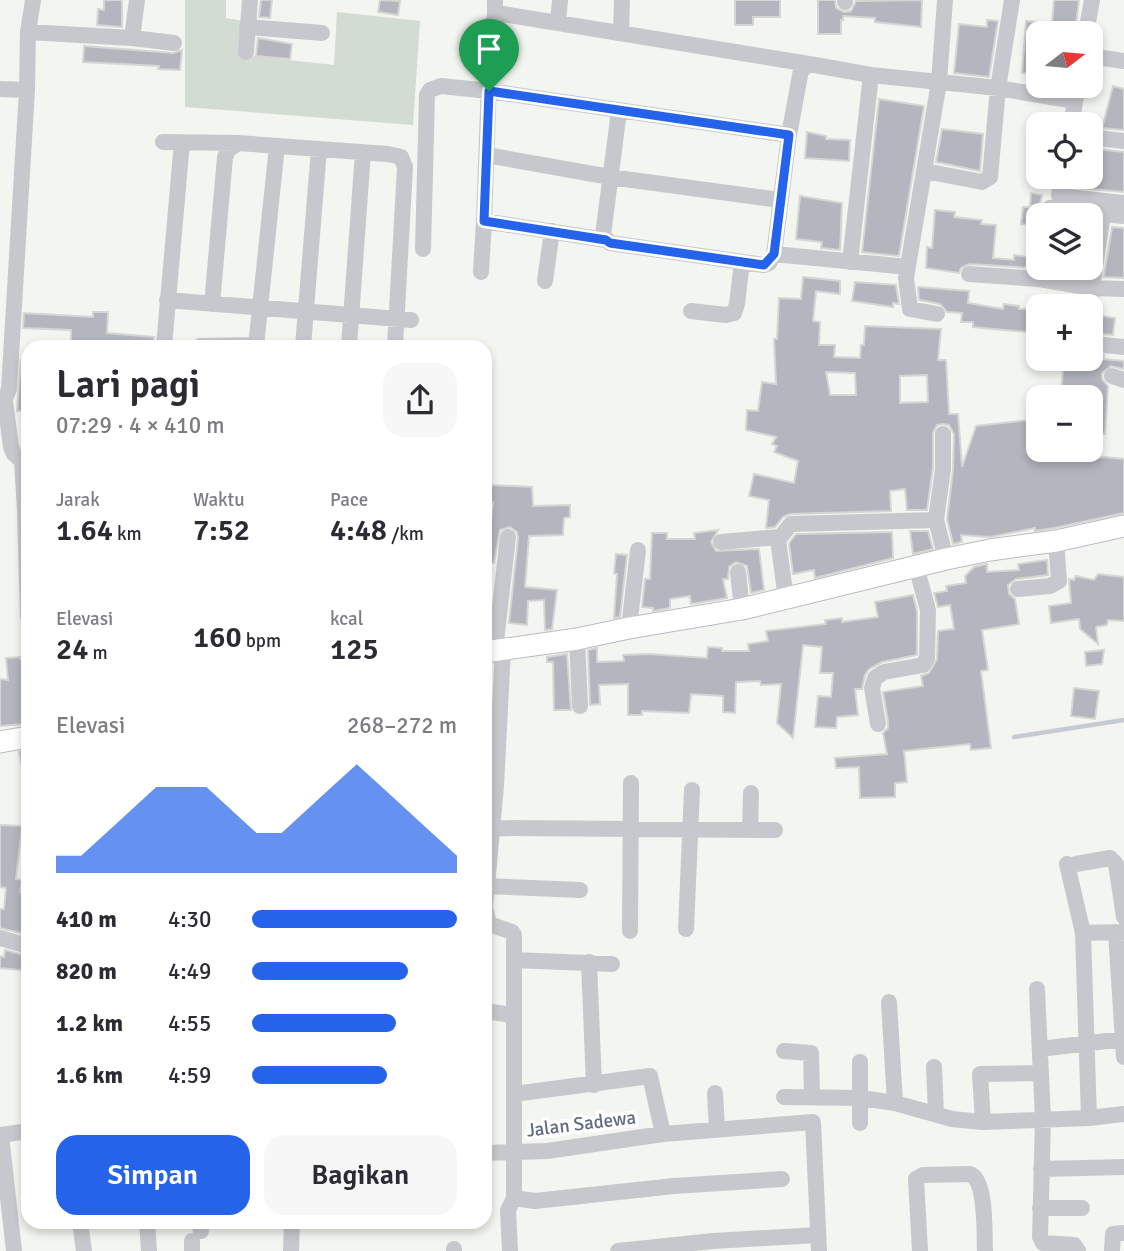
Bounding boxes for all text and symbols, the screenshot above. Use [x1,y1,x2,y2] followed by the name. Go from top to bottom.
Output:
[459,19,519,91] pin
[1026,21,1102,98] north arrow
[1026,21,1103,462] map controls
[470,30,508,68] icon: arrive
[1026,112,1103,189] button: locate
[1026,203,1103,280] button: layers
[1026,294,1103,371] button: +
[56,361,200,408] text: Lari pagi
[383,363,457,437] button: share
[1026,385,1103,462] button: −
[56,411,225,440] text: 07:29 · 4 × 410 m
[56,488,100,512] text: Jarak
[193,488,245,512] text: Waktu
[330,488,368,512] text: Pace
[56,512,113,549] text: 1.64
[193,512,250,549] text: 7:52
[330,512,387,549] text: 4:48
[113,522,142,546] text: km
[387,522,424,546] text: /km
[56,607,113,631] text: Elevasi
[330,607,363,631] text: kcal
[193,619,242,656] text: 160
[242,629,281,653] text: bpm
[56,631,88,668] text: 24
[330,631,379,668] text: 125
[88,641,108,665] text: m
[56,711,125,740] text: Elevasi
[347,711,457,740] text: 268–272 m
[56,905,117,934] text: 410 m
[168,905,211,934] text: 4:30
[56,957,117,986] text: 820 m
[168,957,211,986] text: 4:49
[56,1009,123,1038] text: 1.2 km
[168,1009,211,1038] text: 4:55
[56,1061,123,1090] text: 1.6 km
[168,1061,211,1090] text: 4:59
[525,1105,637,1143] street label: Jalan Sadewa
[56,1135,250,1215] button: Simpan
[264,1135,457,1215] button: Bagikan

